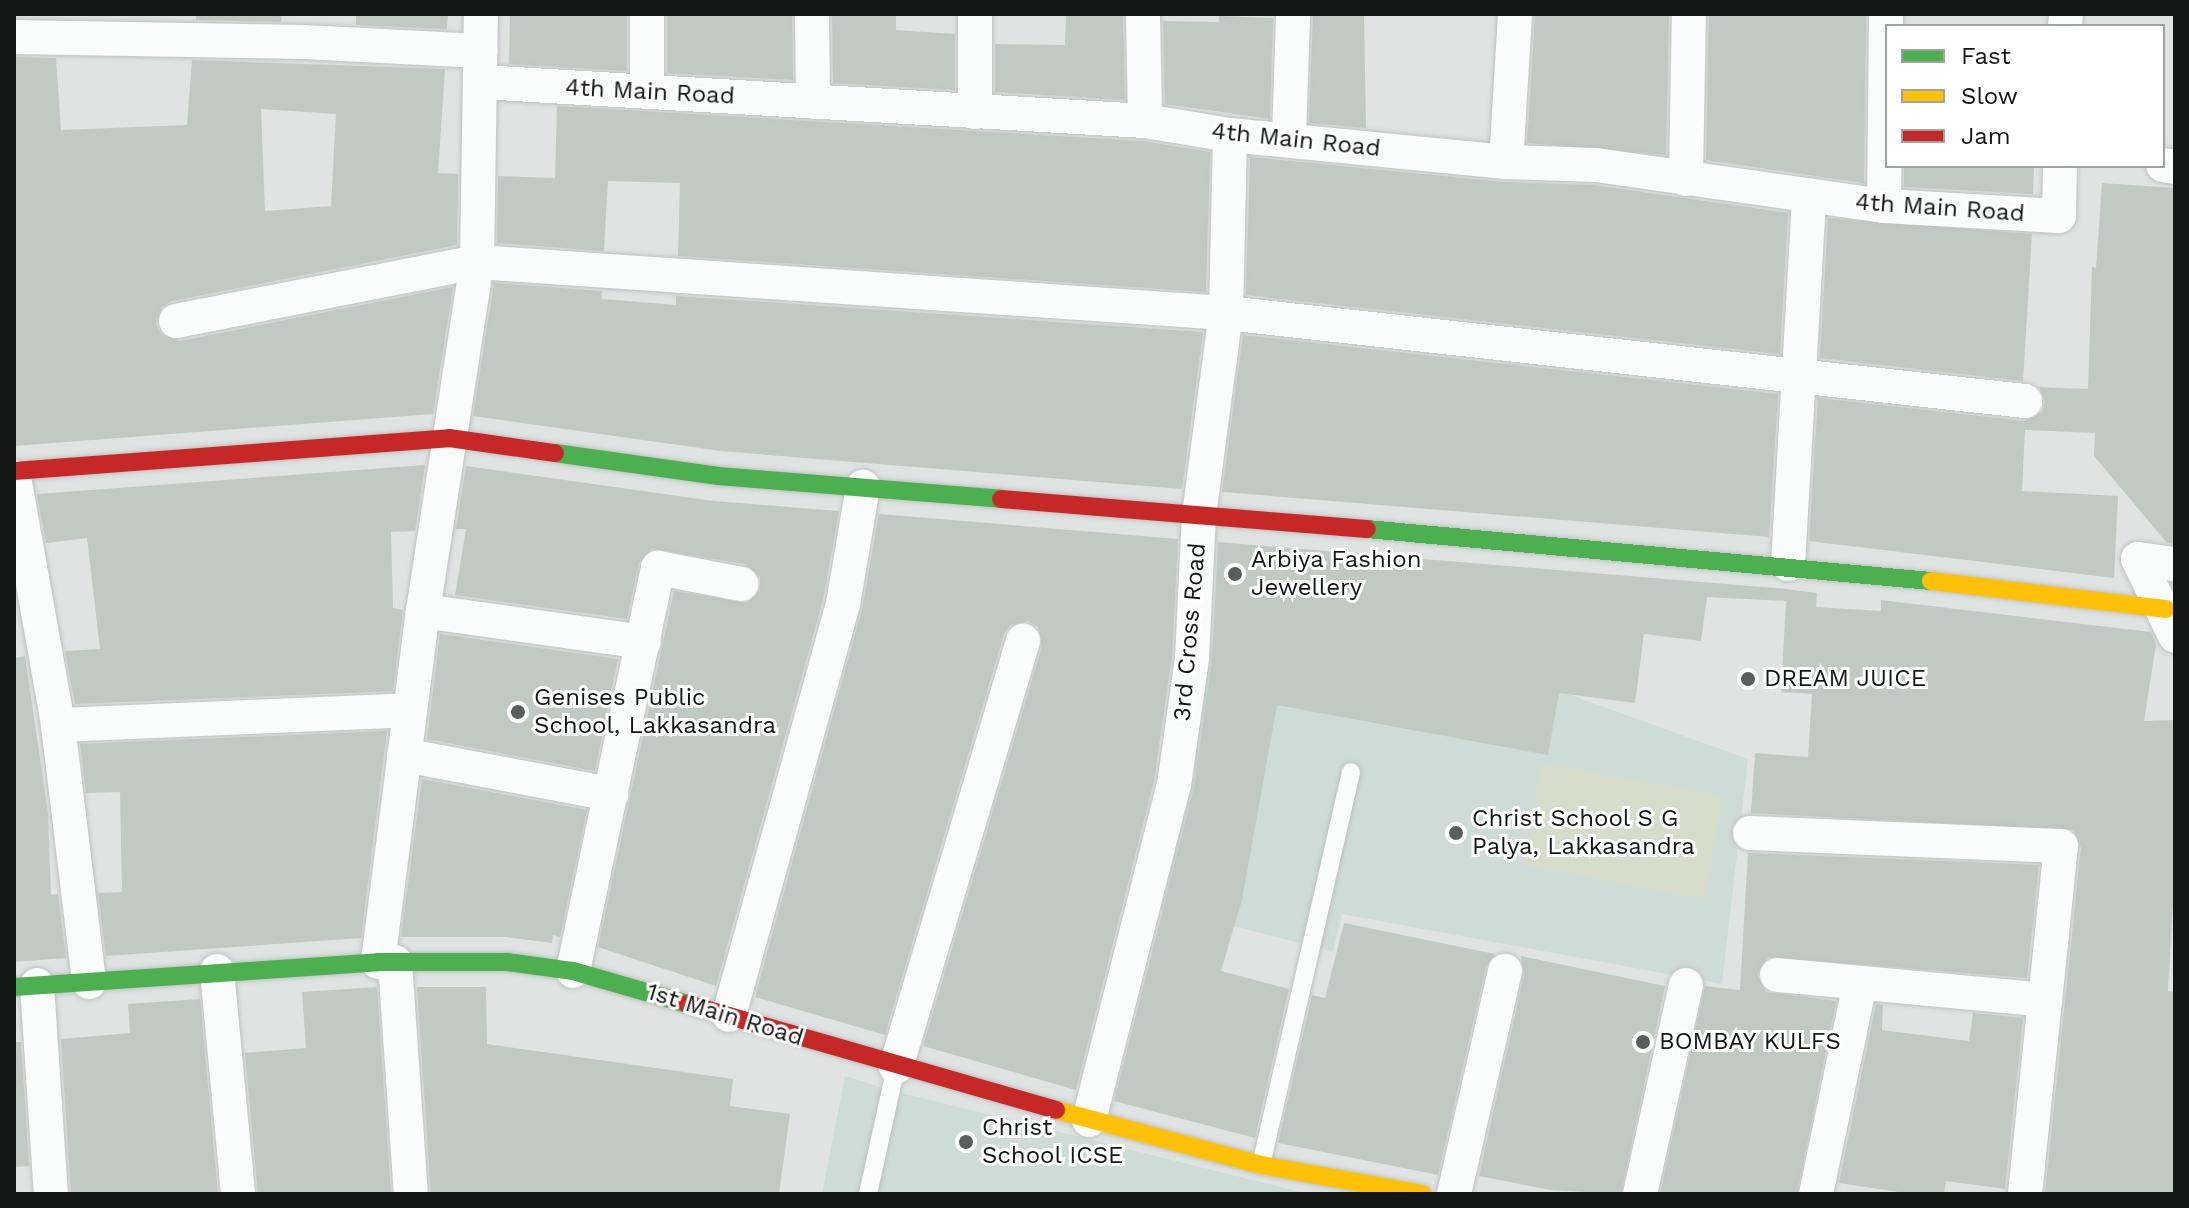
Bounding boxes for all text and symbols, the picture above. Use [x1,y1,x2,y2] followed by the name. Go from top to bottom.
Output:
[1885,24,2165,168] legend
[1961,42,2011,70] text: Fast
[565,73,735,111] street label: 4th Main Road
[1961,82,2018,110] text: Slow
[1210,117,1382,163] street label: 4th Main Road
[1961,122,2011,150] text: Jam
[1854,188,2026,228] street label: 4th Main Road
[1168,542,1212,722] street label: 3rd Cross Road
[1251,546,1422,602] place label: Arbiya Fashion Jewellery
[1226,565,1244,583] marker: Arbiya Fashion Jewellery
[1764,665,1927,693] place label: DREAM JUICE
[1739,670,1757,688] marker: DREAM JUICE
[534,684,776,740] place label: Genises Public School, Lakkasandra
[509,703,527,721] marker: Genises Public School, Lakkasandra
[1472,805,1695,861] place label: Christ School S G Palya, Lakkasandra
[1447,824,1465,842] marker: Christ School S G Palya, Lakkasandra
[643,978,807,1052] street label: 1st Main Road
[1659,1028,1842,1056] place label: BOMBAY KULFS
[1634,1033,1652,1051] marker: BOMBAY KULFS
[982,1114,1124,1170] place label: Christ School ICSE
[957,1133,975,1151] marker: Christ School ICSE

